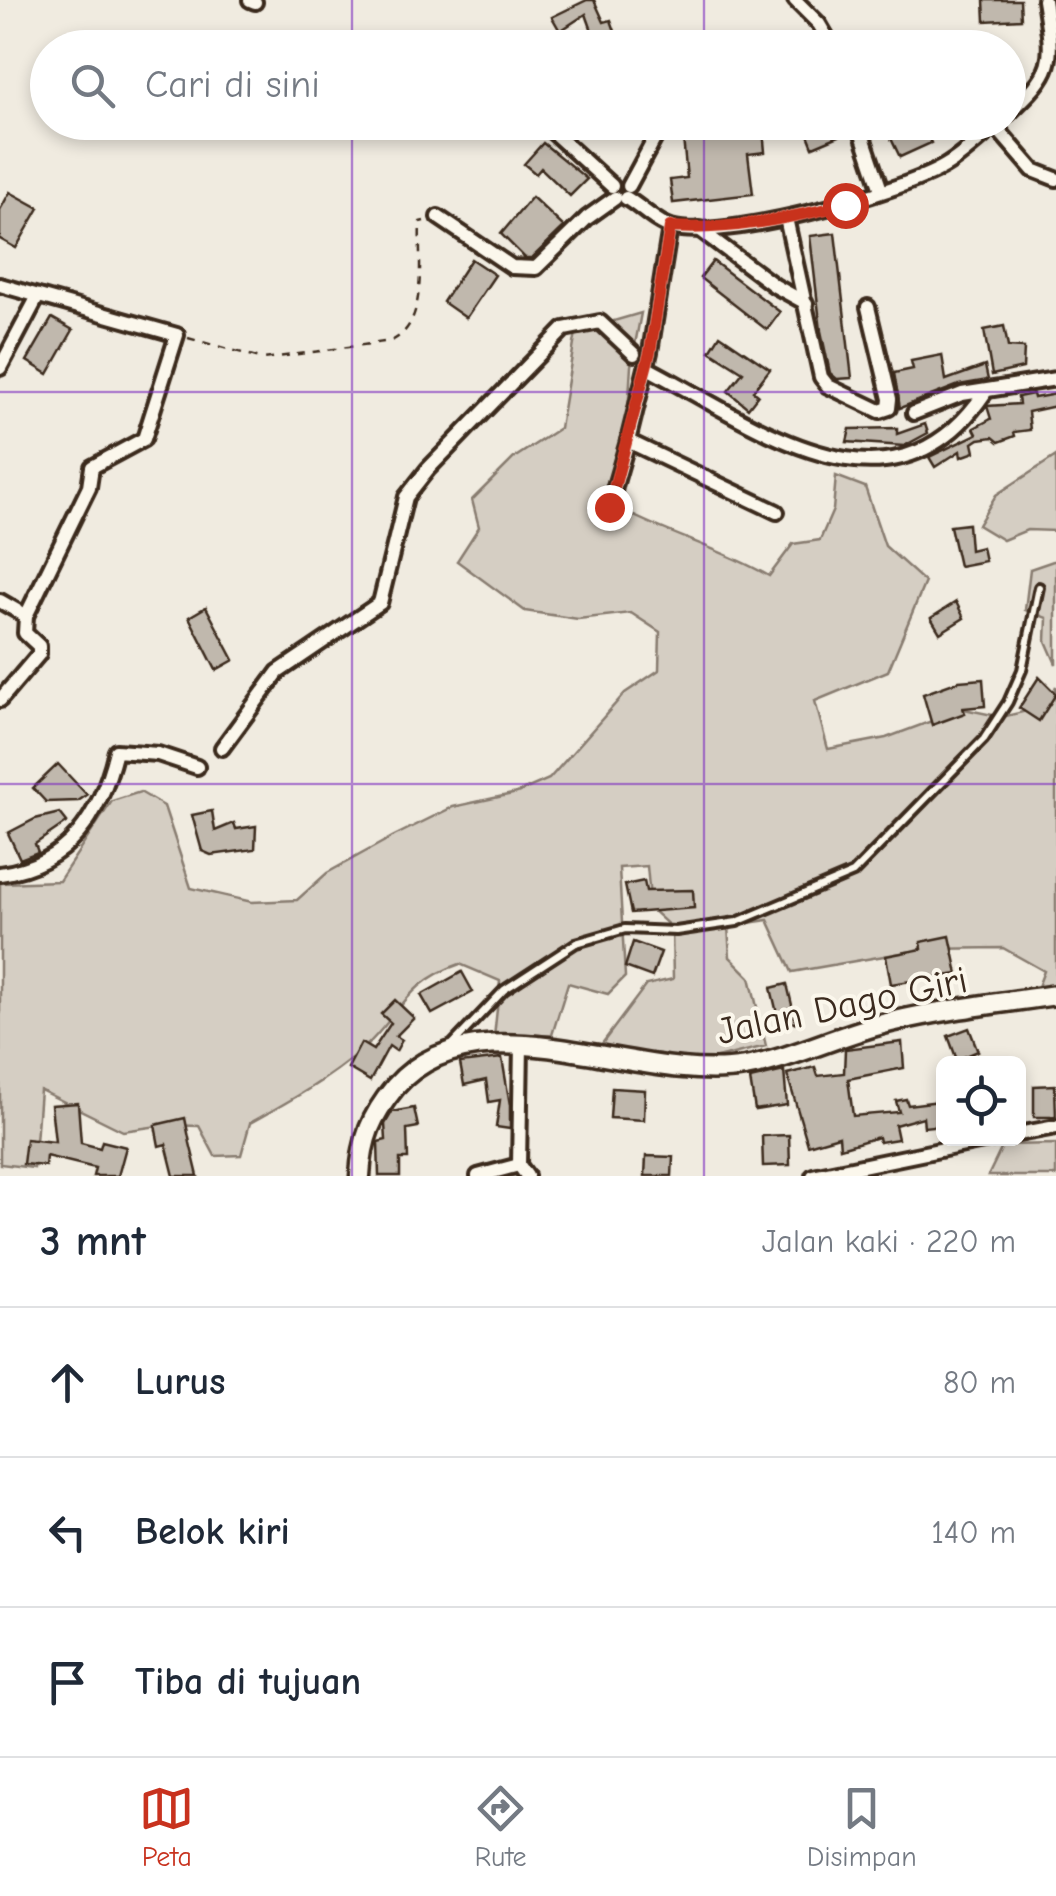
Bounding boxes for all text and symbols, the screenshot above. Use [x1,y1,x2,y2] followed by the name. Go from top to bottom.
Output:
[30,30,1026,140] search box
[65,58,120,113] icon: search
[145,63,320,107] text: Cari di sini
[823,183,869,229] route start
[587,485,633,531] route end
[713,958,971,1054] street label: Jalan Dago Giri
[936,1056,1026,1146] map controls
[936,1056,1026,1146] button: locate
[40,1217,146,1266] text: 3 mnt
[762,1223,1016,1260] text: Jalan kaki · 220 m
[40,1355,95,1410] icon: ahead
[135,1360,225,1404] text: Lurus
[943,1364,1016,1401] text: 80 m
[40,1505,95,1560] icon: left
[135,1510,290,1554] text: Belok kiri
[931,1514,1016,1551] text: 140 m
[40,1655,95,1710] icon: arrive
[135,1660,361,1704] text: Tiba di tujuan
[139,1781,194,1873] tab: Peta
[473,1781,528,1873] tab: Rute
[807,1781,917,1873] tab: Disimpan

